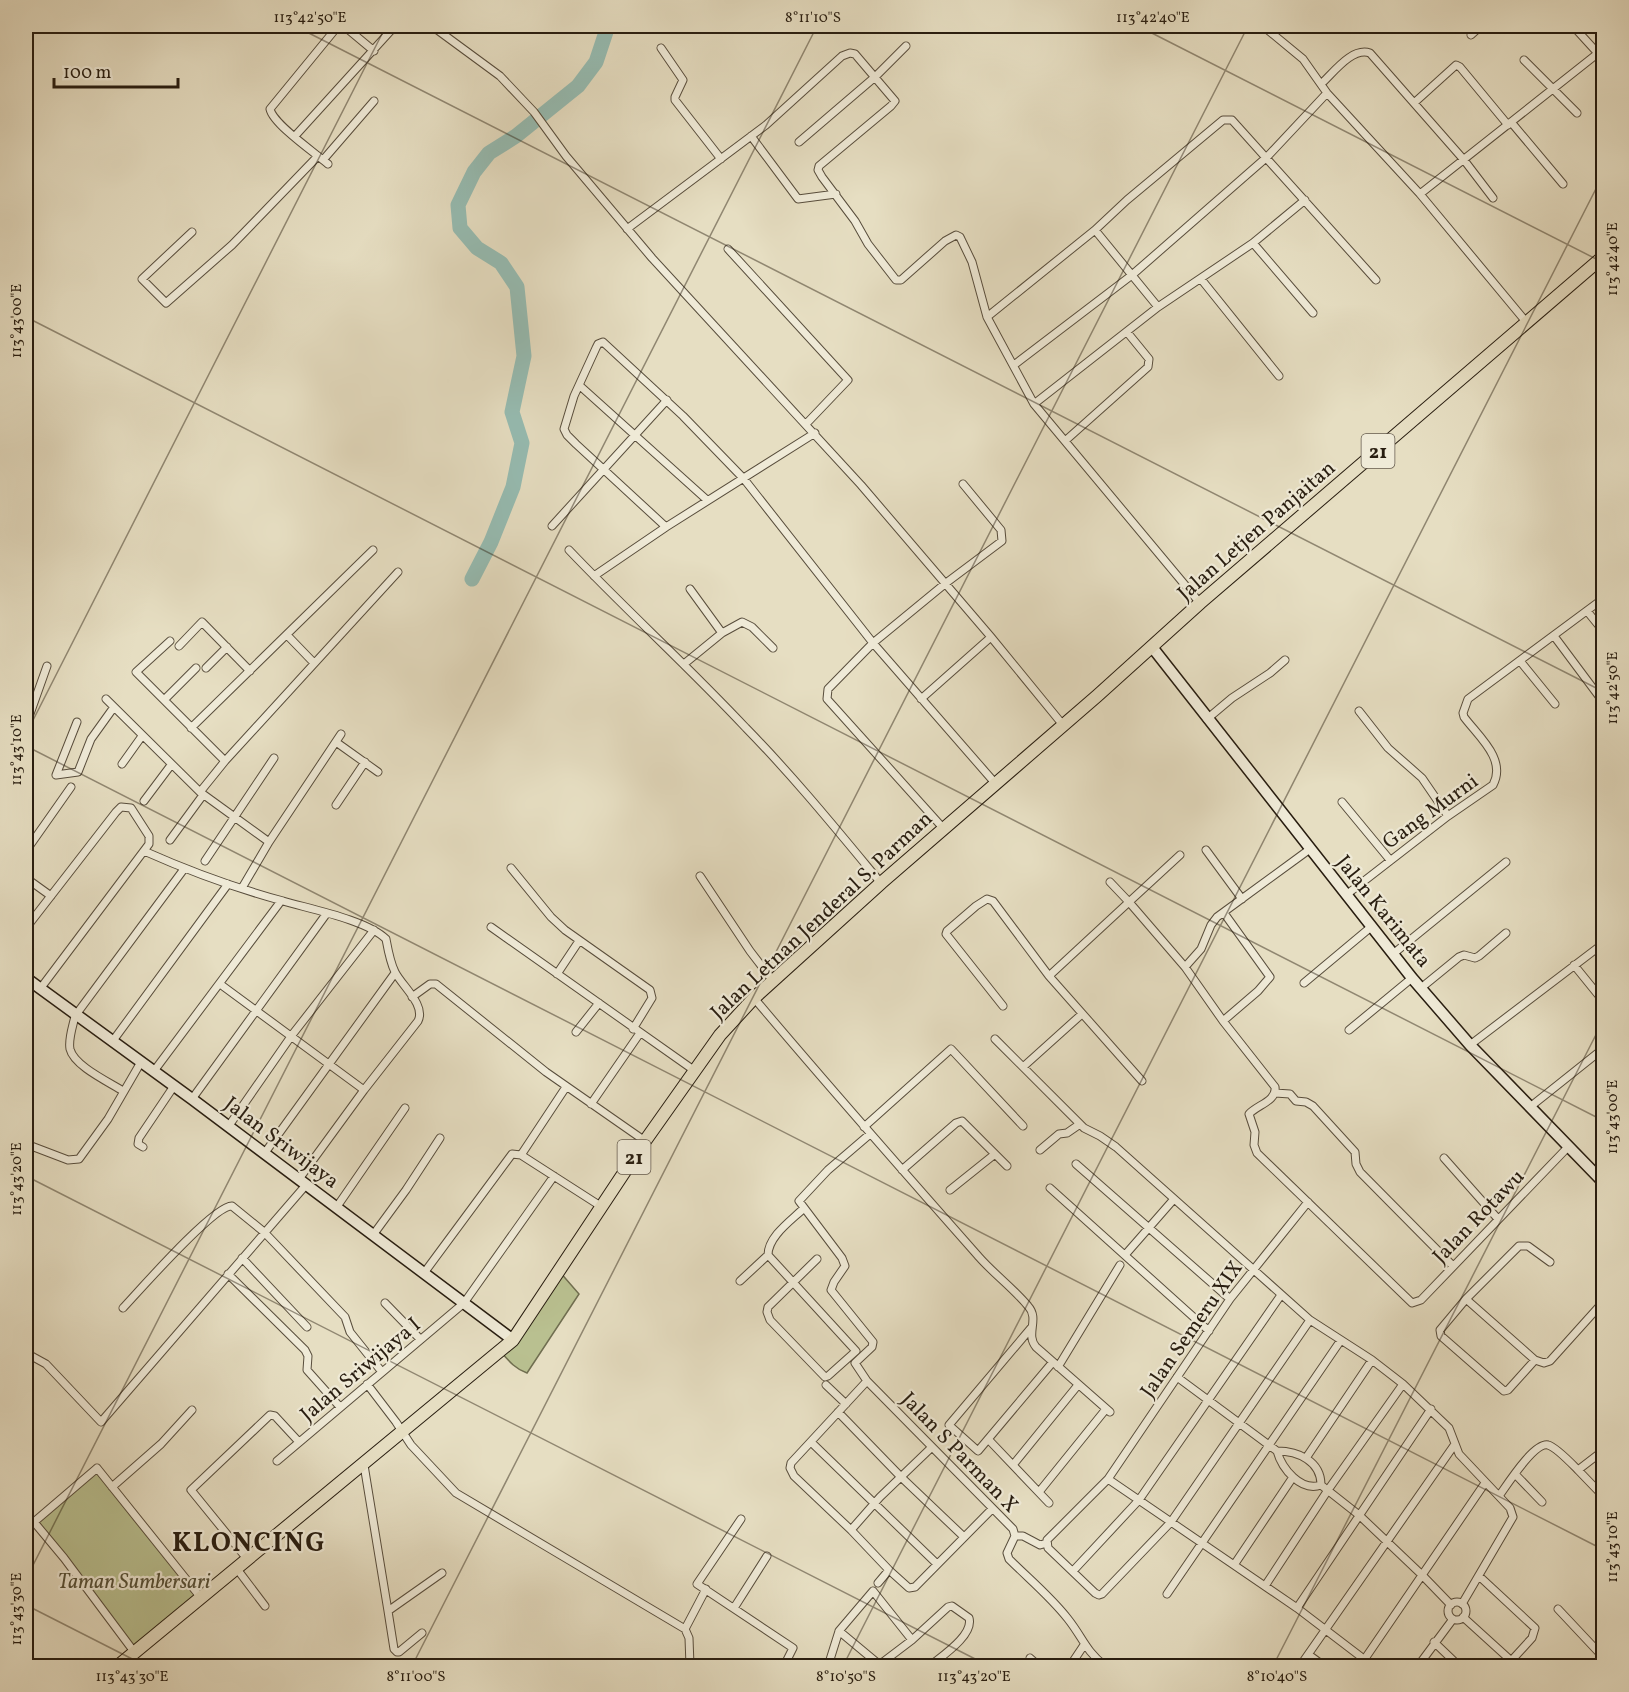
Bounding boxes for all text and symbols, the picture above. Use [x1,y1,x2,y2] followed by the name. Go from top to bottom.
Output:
[273,8,347,29] text: 113°42'50"E
[785,8,841,29] text: 8°11'10"S
[1116,8,1190,29] text: 113°42'40"E
[54,51,178,89] scale bar
[63,61,112,86] text: 100 m
[1603,222,1624,296] text: 113°42'40"E
[7,284,28,358] text: 113°43'00"E
[1362,434,1394,468] road number: 21
[1172,454,1342,608] street label: Jalan Letjen Panjaitan
[1603,651,1624,725] text: 113°42'50"E
[7,714,28,786] text: 113°43'10"E
[1377,768,1485,857] street label: Gang Murni
[704,805,940,1027] street label: Jalan Letnan Jenderal S. Parman
[1328,849,1437,974] street label: Jalan Karimata
[1603,1080,1624,1154] text: 113°43'00"E
[217,1090,345,1196] street label: Jalan Sriwijaya
[618,1140,650,1174] road number: 21
[7,1142,28,1216] text: 113°43'20"E
[1427,1163,1532,1271] street label: Jalan Rotawu
[1134,1256,1250,1404] street label: Jalan Semeru XIX
[295,1311,427,1429] street label: Jalan Sriwijaya I
[894,1386,1024,1520] street label: Jalan S Parman X
[1603,1511,1624,1583] text: 113°43'10"E
[172,1525,326,1563] district label: KLONCING
[58,1568,211,1597] park label: Taman Sumbersari
[7,1572,28,1646] text: 113°43'30"E
[95,1667,169,1688] text: 113°43'30"E
[386,1667,446,1688] text: 8°11'00"S
[816,1667,876,1688] text: 8°10'50"S
[937,1667,1011,1688] text: 113°43'20"E
[1247,1667,1307,1688] text: 8°10'40"S

